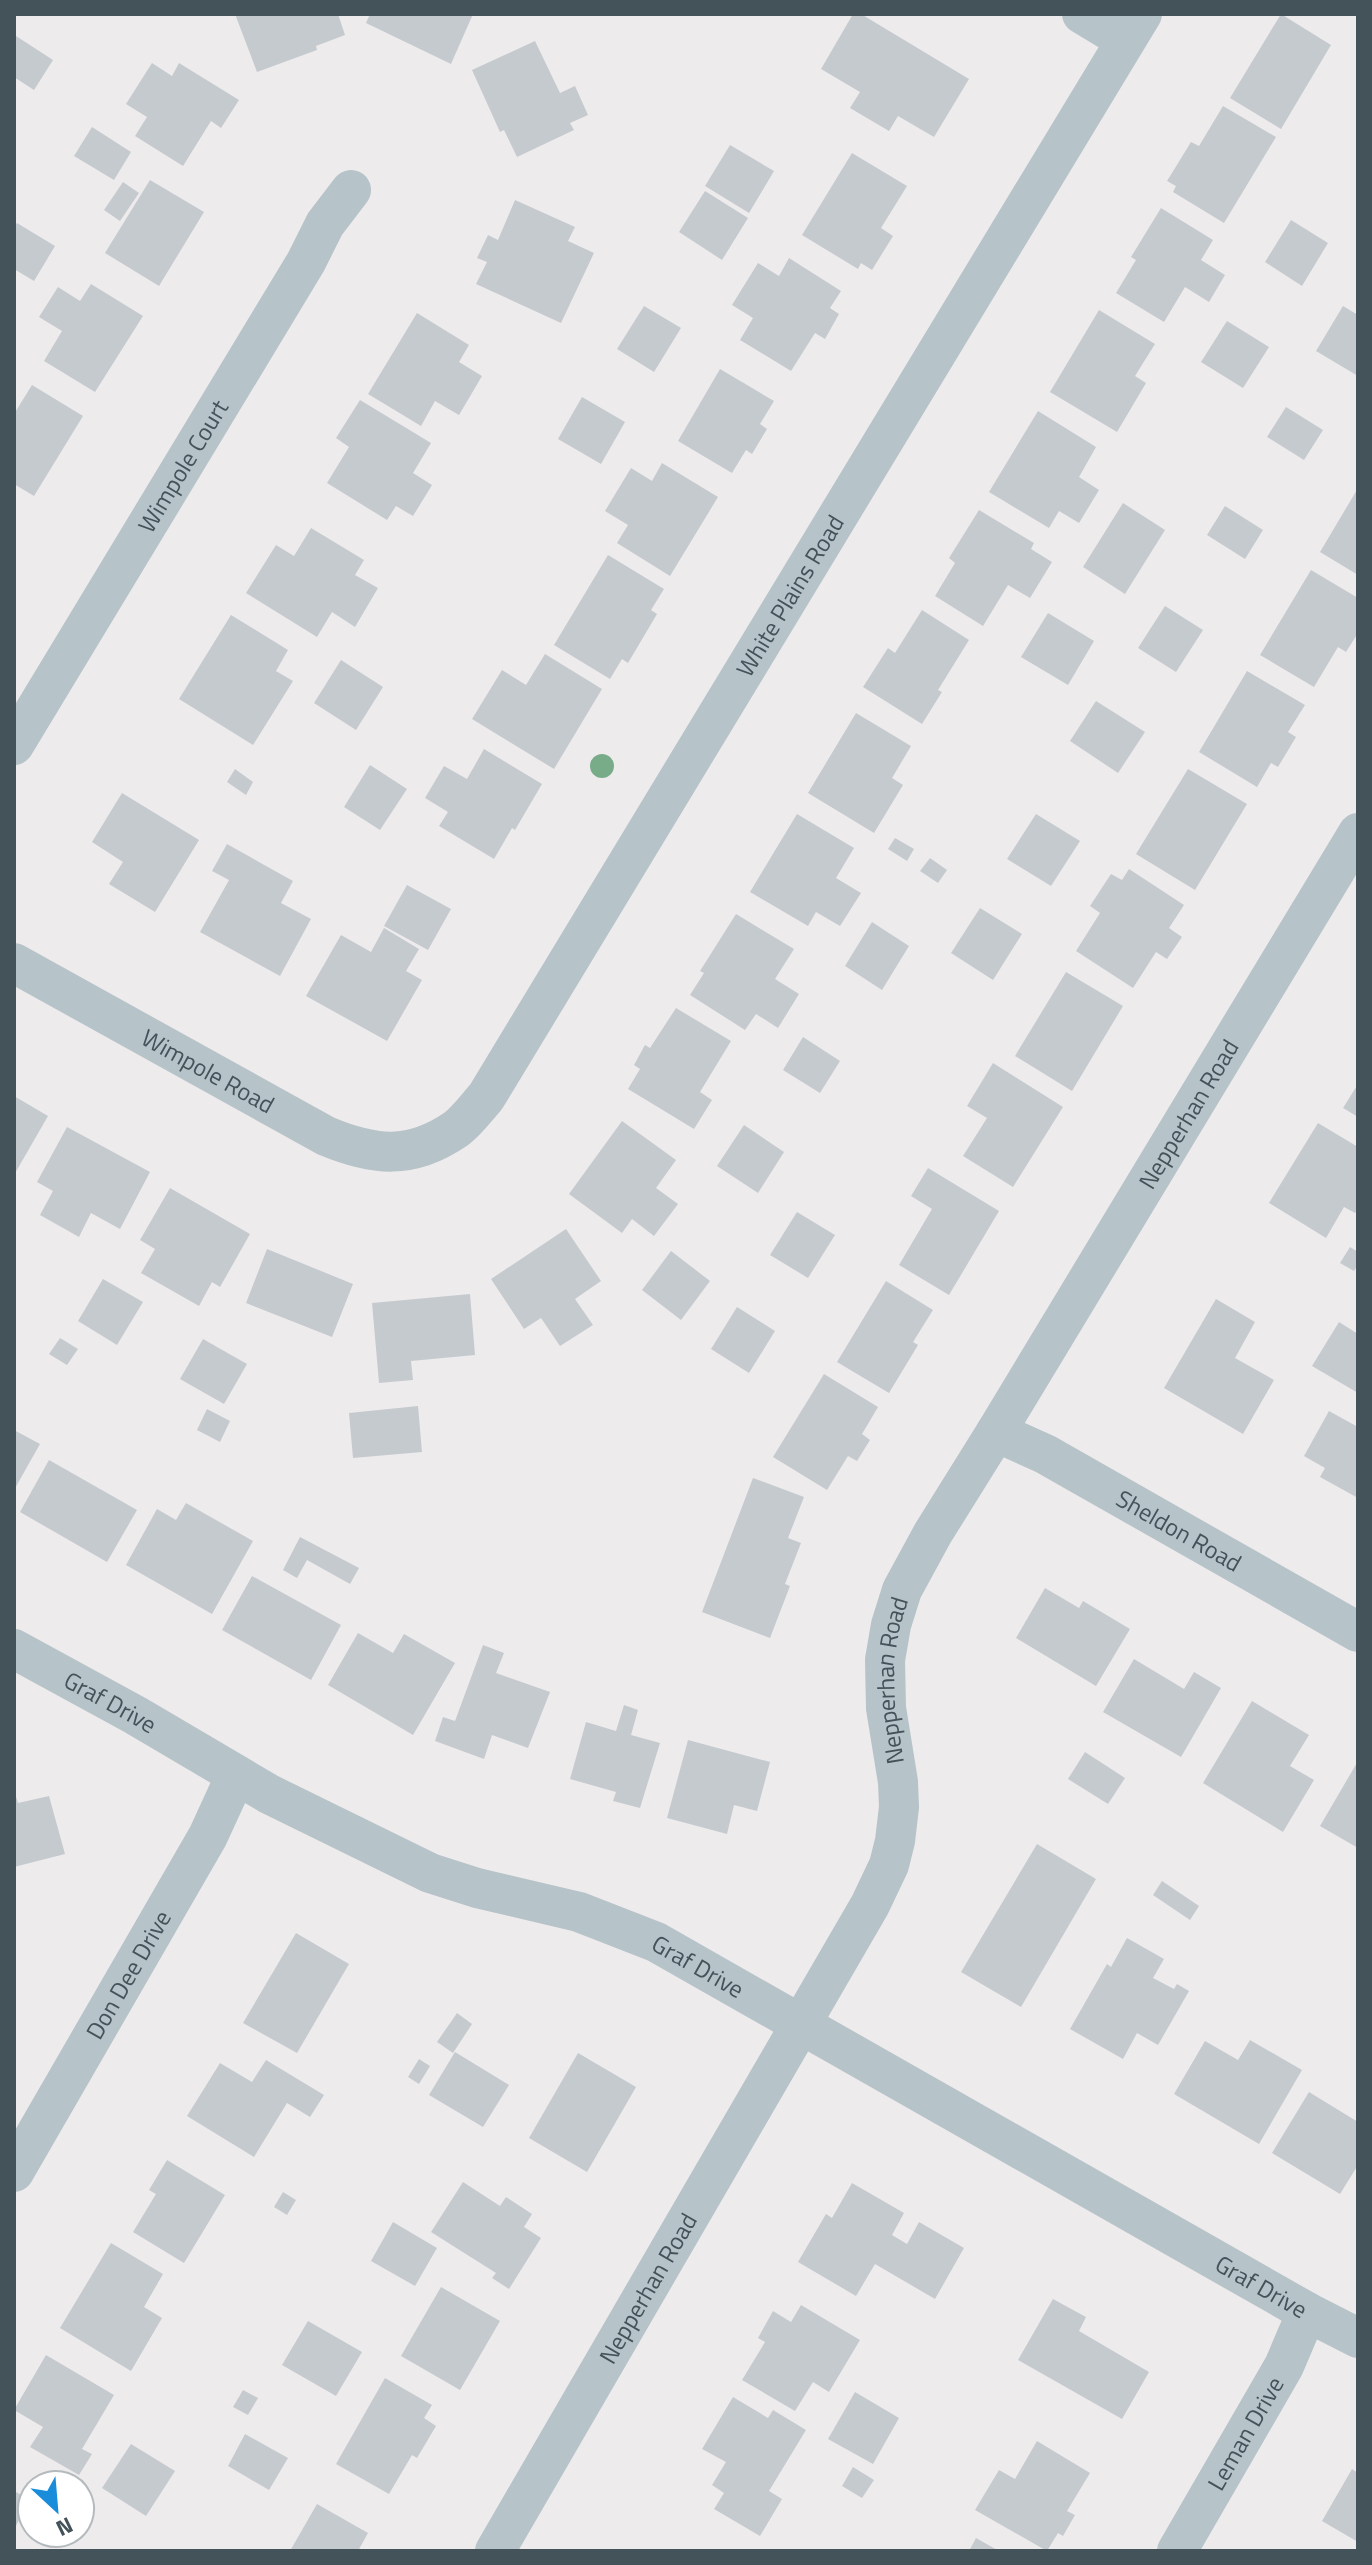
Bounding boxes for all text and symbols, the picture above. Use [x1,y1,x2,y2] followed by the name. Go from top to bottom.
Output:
[128,392,237,539] street label: Wimpole Court
[727,508,853,684] street label: White Plains Road
[135,1019,281,1122] street label: Wimpole Road
[1129,1032,1247,1196] street label: Nepperhan Road
[1110,1480,1248,1580] street label: Sheldon Road
[866,1592,917,1767] street label: Nepperhan Road
[58,1662,164,1742] street label: Graf Drive
[76,1903,180,2046] street label: Don Dee Drive
[645,1925,751,2007] street label: Graf Drive
[590,2206,706,2370] street label: Nepperhan Road
[1209,2246,1314,2327] street label: Graf Drive
[1198,2370,1292,2497] street label: Leman Drive
[16,2469,96,2549] north arrow
[50,2508,79,2546] text: N

